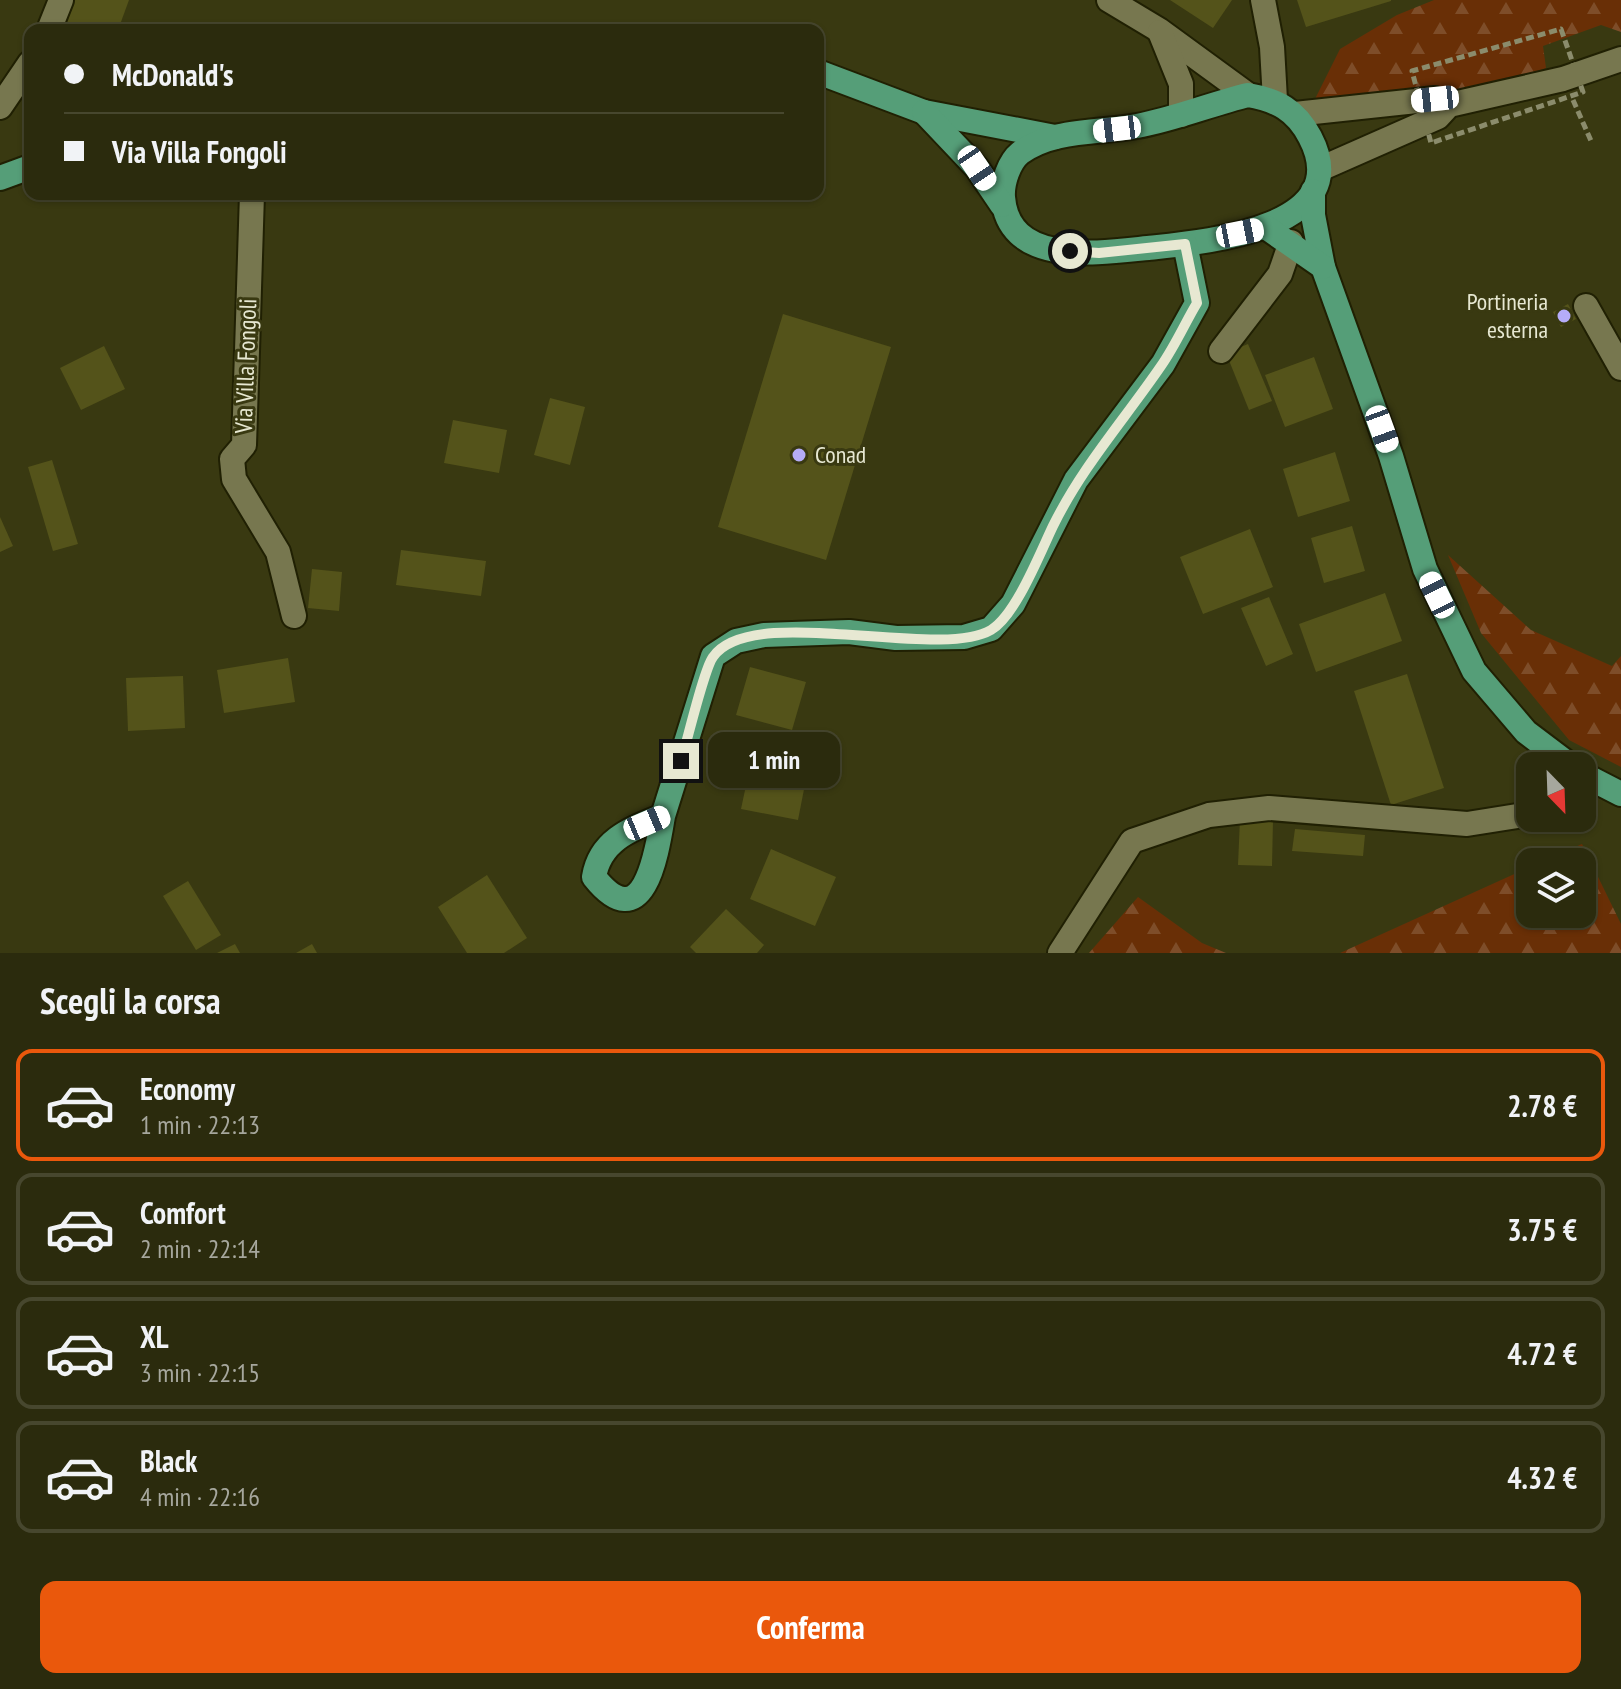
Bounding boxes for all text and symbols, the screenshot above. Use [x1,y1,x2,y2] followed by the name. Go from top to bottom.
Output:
[112,55,233,94] text: McDonald's
[1410,85,1460,113] car
[1092,114,1142,144] car
[112,132,287,171] text: Via Villa Fongoli
[954,141,1000,195] car
[1214,217,1266,249] car
[1052,233,1088,269] route start
[1467,286,1548,345] place label: Portineria esterna
[228,298,263,435] street label: Via Villa Fongoli
[1555,307,1573,325] marker: Portineria esterna
[1363,402,1401,456] car
[815,439,866,470] place label: Conad
[790,446,808,464] marker: Conad
[1416,568,1458,622] car
[709,733,841,789] callout: 1 min
[663,743,699,779] route end
[748,743,800,776] text: 1 min
[1516,752,1596,832] north arrow
[1516,752,1596,928] map controls
[620,803,674,843] car
[1516,848,1596,928] button: layers
[40,977,221,1024] text: Scegli la corsa
[44,1069,116,1141] icon: car
[140,1069,235,1108] text: Economy
[1507,1086,1577,1125] text: 2.78 €
[140,1108,260,1141] text: 1 min · 22:13
[44,1193,116,1265] icon: car
[140,1193,226,1232] text: Comfort
[1507,1210,1577,1249] text: 3.75 €
[140,1232,260,1265] text: 2 min · 22:14
[44,1317,116,1389] icon: car
[140,1317,169,1356] text: XL
[1507,1334,1577,1373] text: 4.72 €
[140,1356,260,1389] text: 3 min · 22:15
[44,1441,116,1513] icon: car
[140,1441,197,1480] text: Black
[1507,1458,1577,1497] text: 4.32 €
[140,1480,260,1513] text: 4 min · 22:16
[40,1581,1581,1673] button: Conferma

